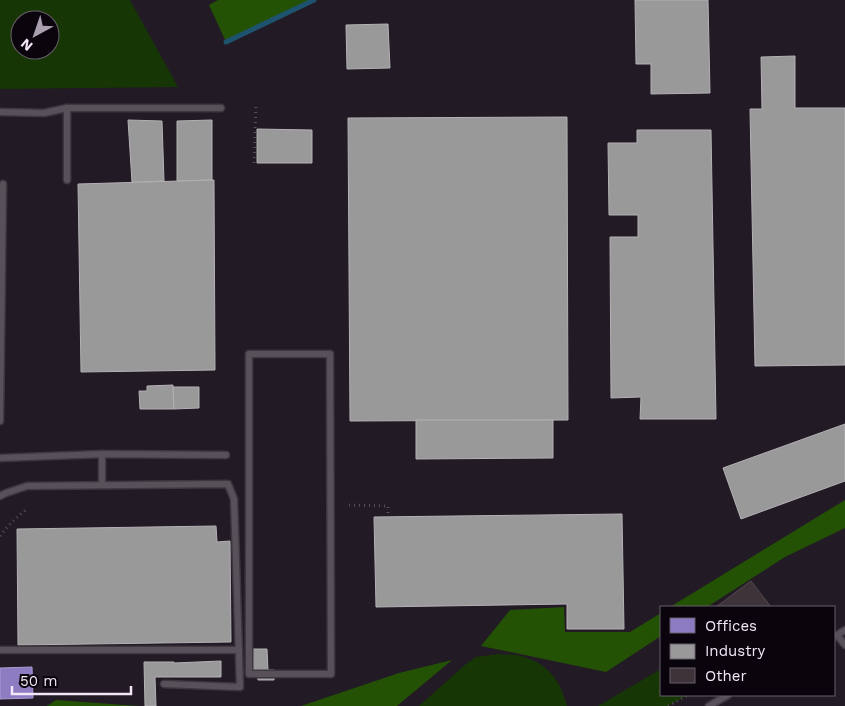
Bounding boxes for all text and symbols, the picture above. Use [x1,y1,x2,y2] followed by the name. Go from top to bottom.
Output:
[10,10,60,60] north arrow
[18,35,36,54] text: N
[660,606,835,696] legend
[705,617,757,635] text: Offices
[705,642,766,660] text: Industry
[12,664,131,696] scale bar
[705,667,747,685] text: Other
[20,672,57,690] text: 50 m

